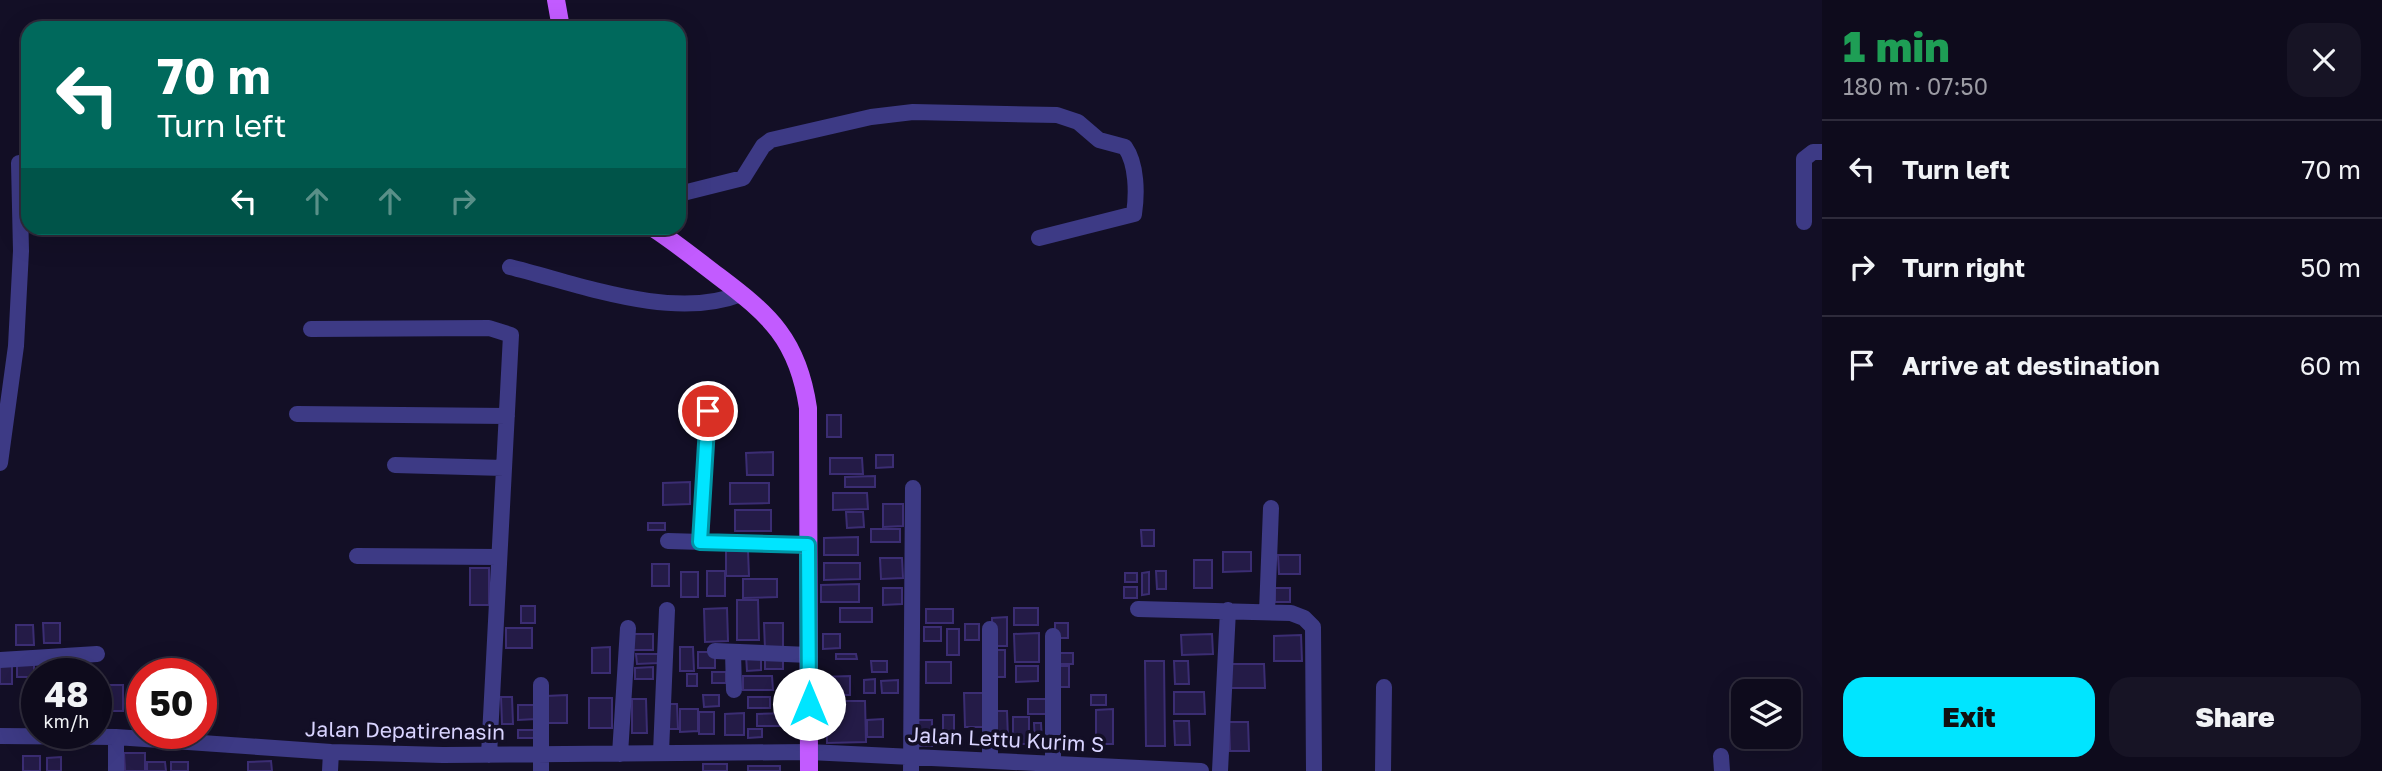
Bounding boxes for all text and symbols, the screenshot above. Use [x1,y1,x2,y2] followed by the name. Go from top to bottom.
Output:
[1843,21,1950,71] text: 1 min
[2287,23,2361,97] button: close
[157,46,271,105] text: 70 m
[42,49,133,140] icon: left
[1843,72,1988,100] text: 180 m · 07:50
[157,106,286,144] text: Turn left
[1843,150,1881,188] icon: left
[1902,154,2010,185] text: Turn left
[2302,154,2361,185] text: 70 m
[225,182,263,220] icon: left
[298,182,336,220] icon: ahead
[371,182,409,220] icon: ahead
[444,182,482,220] icon: right
[1843,248,1881,286] icon: right
[1902,252,2025,283] text: Turn right
[2300,252,2361,283] text: 50 m
[1843,346,1881,384] icon: arrive
[1902,350,2160,381] text: Arrive at destination
[2300,350,2361,381] text: 60 m
[678,381,738,441] pin
[689,392,727,430] icon: arrive
[126,658,217,749] speed limit sign: 50
[772,667,846,741] position arrow
[44,673,89,715] text: 48
[1843,677,2095,757] button: Exit
[2109,677,2361,757] button: Share
[1731,679,1801,749] map controls
[1731,679,1801,749] button: layers
[44,710,89,732] text: km/h
[305,715,505,745] street label: Jalan Depatirenasin
[907,721,1105,757] street label: Jalan Lettu Kurim S

